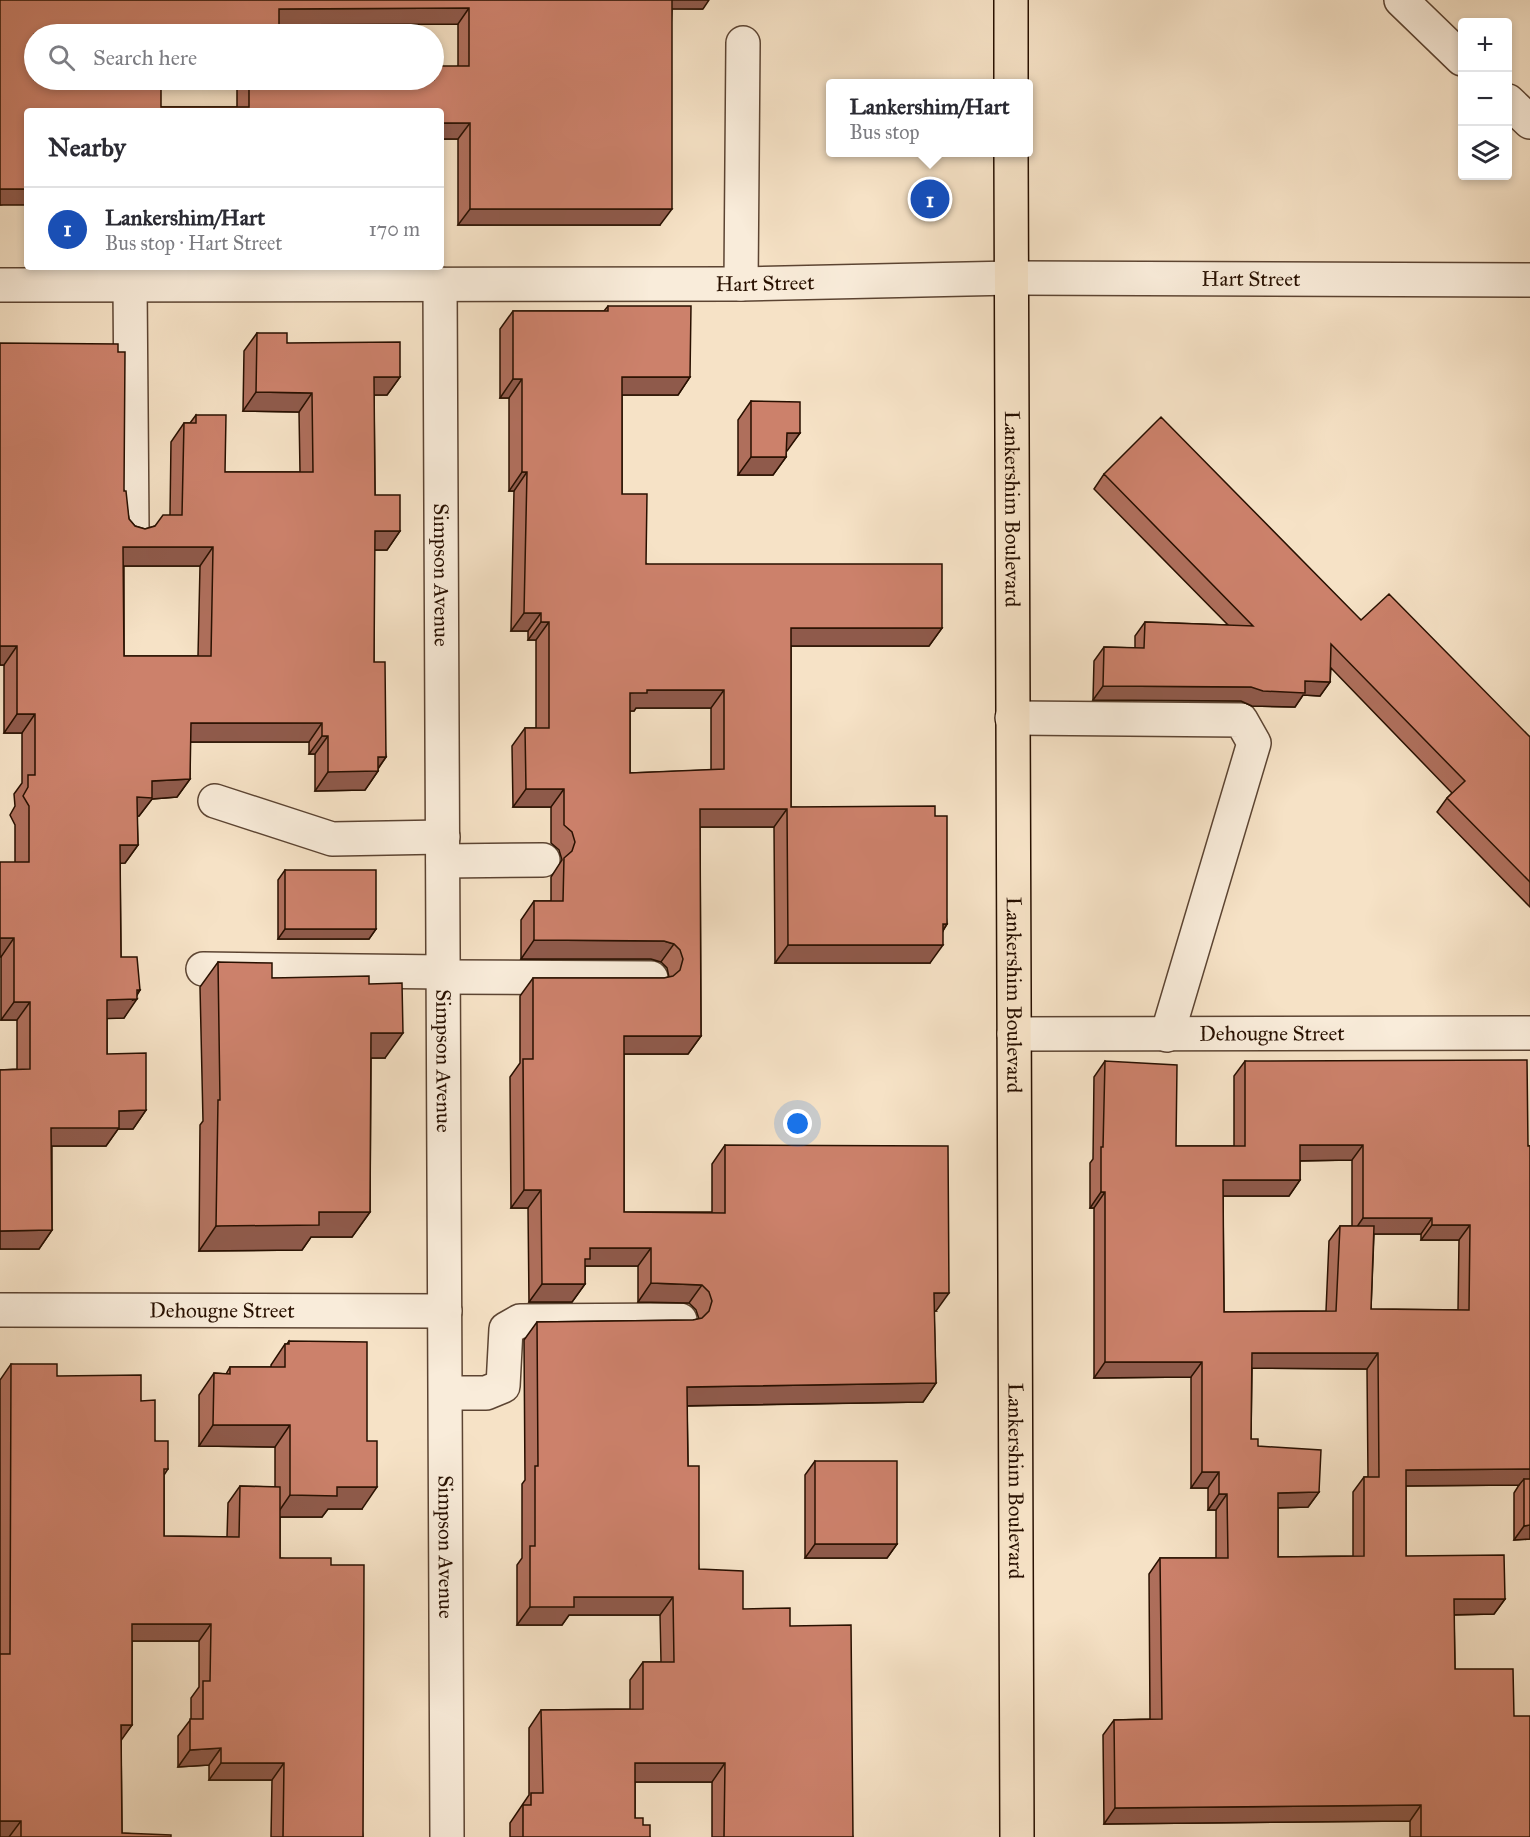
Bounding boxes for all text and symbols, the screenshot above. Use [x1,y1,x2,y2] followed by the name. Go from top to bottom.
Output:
[1458,18,1512,180] map controls
[1458,18,1512,72] button: +
[24,24,444,90] search box
[45,41,78,74] icon: search
[93,44,197,71] text: Search here
[1458,72,1512,126] button: −
[826,79,1033,157] popup
[850,93,1009,120] text: Lankershim/Hart
[850,120,920,144] text: Bus stop
[1458,126,1512,180] button: layers
[48,131,126,163] text: Nearby
[910,176,950,222] pin: 1
[105,204,265,231] text: Lankershim/Hart
[64,217,71,241] text: 1
[369,217,420,241] text: 170 m
[105,231,282,255] text: Bus stop · Hart Street
[1201,266,1301,292] street label: Hart Street
[715,269,815,297] street label: Hart Street
[999,411,1026,608] street label: Lankershim Boulevard
[428,503,455,647] street label: Simpson Avenue
[1001,897,1027,1094] street label: Lankershim Boulevard
[430,989,457,1133] street label: Simpson Avenue
[1199,1020,1345,1047] street label: Dehougne Street
[783,1109,812,1138] your location
[149,1297,295,1324] street label: Dehougne Street
[1002,1383,1029,1580] street label: Lankershim Boulevard
[432,1475,459,1619] street label: Simpson Avenue

